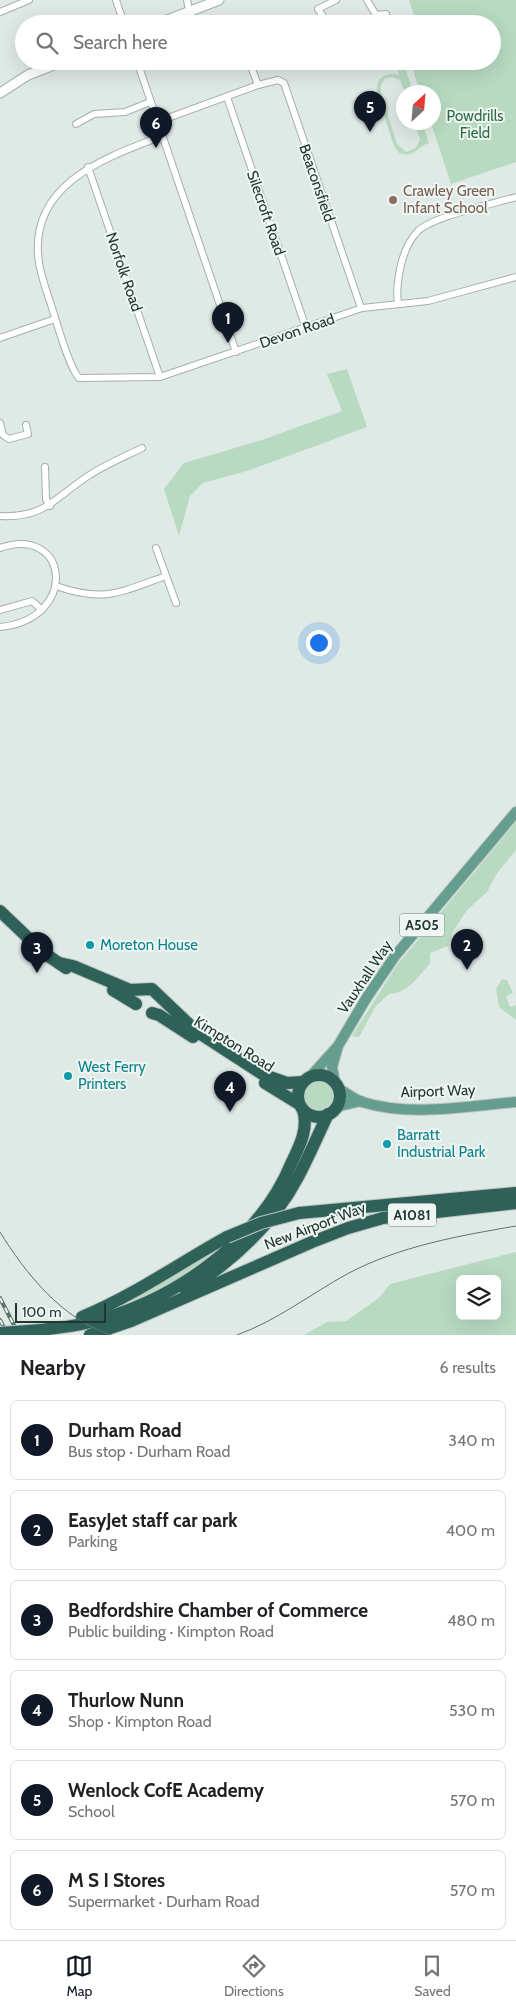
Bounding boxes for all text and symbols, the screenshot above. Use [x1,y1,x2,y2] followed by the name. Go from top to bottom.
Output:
[15,15,501,70] search box
[33,29,61,57] icon: search
[73,31,167,54] text: Search here
[396,85,441,130] north arrow
[354,91,386,132] pin: 5
[140,107,172,148] pin: 6
[447,107,503,142] park label: Powdrills Field
[295,142,339,224] street label: Beaconsfield
[243,168,289,258] street label: Silecroft Road
[403,182,495,217] place label: Crawley Green Infant School
[387,194,399,206] marker: Crawley Green Infant School
[102,230,146,314] street label: Norfolk Road
[212,302,244,343] pin: 1
[257,310,337,352] street label: Devon Road
[306,630,332,656] your location
[400,914,444,936] road number: A505
[451,929,483,970] pin: 2
[21,932,53,973] pin: 3
[100,936,198,954] place label: Moreton House
[334,937,396,1017] street label: Vauxhall Way
[84,939,96,951] marker: Moreton House
[191,1012,277,1076] street label: Kimpton Road
[78,1058,146,1093] place label: West Ferry Printers
[62,1070,74,1082] marker: West Ferry Printers
[214,1071,246,1112] pin: 4
[400,1081,476,1101] street label: Airport Way
[397,1126,486,1161] place label: Barratt Industrial Park
[381,1138,393,1150] marker: Barratt Industrial Park
[262,1198,369,1254] street label: New Airport Way
[388,1204,436,1226] road number: A1081
[456,1275,501,1320] map controls
[456,1275,501,1320] button: layers
[15,1300,106,1323] scale bar
[22,1303,62,1321] text: 100 m
[20,1355,86,1380] text: Nearby
[440,1358,496,1377] text: 6 results
[68,1419,182,1442] text: Durham Road
[34,1431,40,1450] text: 1
[448,1431,495,1450] text: 340 m
[68,1442,230,1461] text: Bus stop · Durham Road
[68,1509,238,1532] text: EasyJet staff car park
[33,1521,41,1540] text: 2
[446,1521,495,1540] text: 400 m
[68,1532,117,1551] text: Parking
[68,1599,368,1622] text: Bedfordshire Chamber of Commerce
[33,1611,41,1630] text: 3
[447,1611,495,1630] text: 480 m
[68,1622,274,1641] text: Public building · Kimpton Road
[68,1689,184,1712] text: Thurlow Nunn
[32,1701,42,1720] text: 4
[449,1701,495,1720] text: 530 m
[68,1712,212,1731] text: Shop · Kimpton Road
[68,1779,264,1802] text: Wenlock CofE Academy
[33,1791,41,1810] text: 5
[450,1791,495,1810] text: 570 m
[68,1802,115,1821] text: School
[68,1869,165,1892] text: M S I Stores
[33,1881,42,1900] text: 6
[450,1881,495,1900] text: 570 m
[68,1892,260,1911] text: Supermarket · Durham Road
[65,1952,93,2000] tab: Map
[224,1952,284,2000] tab: Directions
[414,1952,451,2000] tab: Saved

